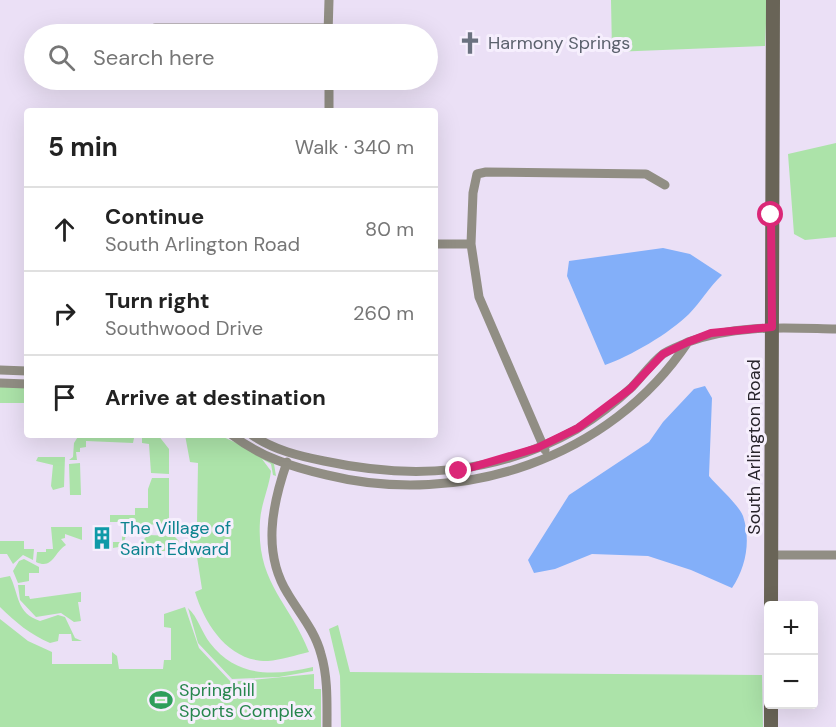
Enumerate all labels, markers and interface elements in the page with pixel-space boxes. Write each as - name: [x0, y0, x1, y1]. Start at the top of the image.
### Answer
- search box: [24, 24, 438, 90]
- church icon: Harmony Springs: [457, 30, 483, 56]
- place label: Harmony Springs: [488, 31, 630, 55]
- icon: search: [45, 41, 78, 74]
- text: Search here: [93, 43, 214, 72]
- text: 5 min: [48, 130, 118, 164]
- text: Walk · 340 m: [295, 134, 414, 160]
- route start: [757, 201, 783, 227]
- text: Continue: [105, 202, 204, 231]
- icon: ahead: [48, 213, 81, 246]
- text: 80 m: [365, 216, 414, 242]
- text: South Arlington Road: [105, 231, 300, 257]
- text: Turn right: [105, 286, 210, 315]
- icon: right: [48, 297, 81, 330]
- text: 260 m: [353, 300, 414, 326]
- text: Southwood Drive: [105, 315, 263, 341]
- street label: South Arlington Road: [742, 359, 766, 535]
- icon: arrive: [48, 381, 81, 414]
- text: Arrive at destination: [105, 383, 326, 412]
- route end: [445, 457, 471, 483]
- place label: The Village of Saint Edward: [120, 516, 231, 561]
- building icon: The Village of Saint Edward: [89, 525, 115, 551]
- map controls: [764, 601, 818, 709]
- button: +: [764, 601, 818, 655]
- button: −: [764, 655, 818, 709]
- place label: Springhill Sports Complex: [179, 678, 313, 723]
- sports icon: Springhill Sports Complex: [148, 687, 174, 713]

